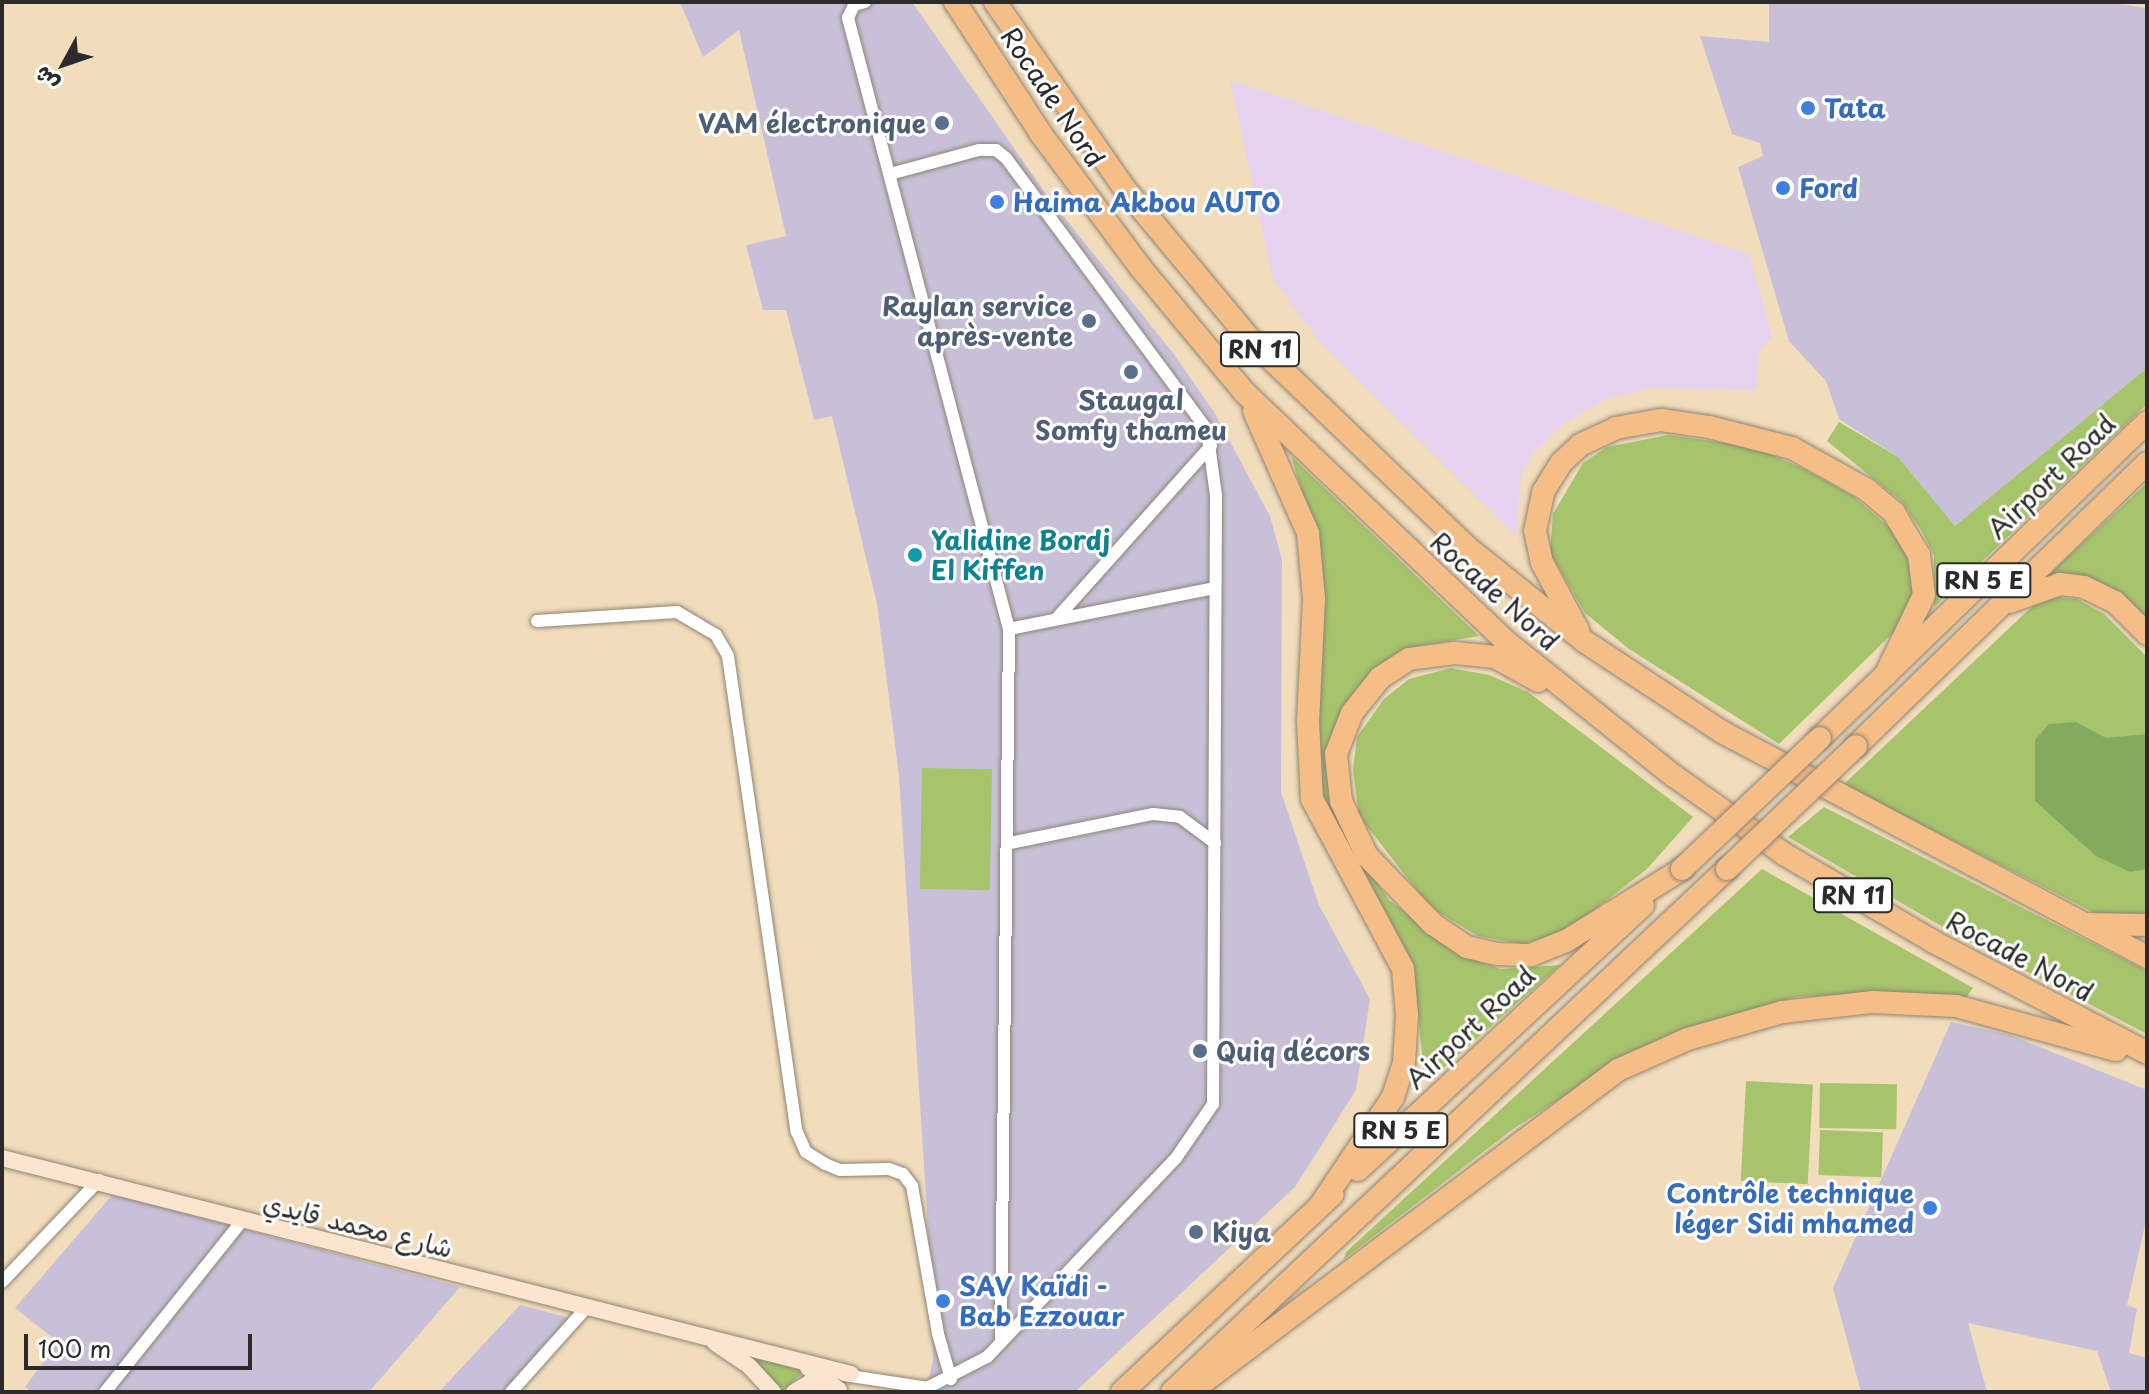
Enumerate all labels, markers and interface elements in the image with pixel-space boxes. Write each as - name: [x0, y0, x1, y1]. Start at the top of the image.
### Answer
- street label: Rocade Nord: [995, 21, 1111, 173]
- north arrow: [24, 24, 104, 104]
- text: ش: [25, 60, 66, 100]
- place label: Tata: [1824, 92, 1886, 124]
- marker: Tata: [1799, 99, 1817, 117]
- place label: VAM électronique: [697, 107, 926, 139]
- marker: VAM électronique: [933, 114, 951, 132]
- place label: Ford: [1799, 172, 1858, 204]
- marker: Ford: [1774, 179, 1792, 197]
- place label: Haima Akbou AUTO: [1013, 186, 1281, 218]
- marker: Haima Akbou AUTO: [988, 193, 1006, 211]
- place label: Raylan service après-vente: [883, 290, 1073, 352]
- marker: Raylan service après-vente: [1080, 312, 1098, 330]
- road number: RN 11: [1218, 329, 1302, 369]
- marker: Staugal Somfy thameu: [1122, 363, 1140, 381]
- place label: Staugal Somfy thameu: [1035, 384, 1227, 446]
- street label: Airport Road: [1981, 408, 2121, 544]
- place label: Yalidine Bordj El Kiffen: [931, 524, 1113, 586]
- street label: Rocade Nord: [1425, 525, 1565, 657]
- marker: Yalidine Bordj El Kiffen: [906, 546, 924, 564]
- road number: RN 5 E: [1934, 560, 2034, 600]
- road number: RN 11: [1811, 875, 1895, 915]
- street label: Rocade Nord: [1941, 904, 2099, 1008]
- street label: Airport Road: [1399, 959, 1541, 1095]
- place label: Quiq décors: [1216, 1035, 1370, 1067]
- marker: Quiq décors: [1191, 1042, 1209, 1060]
- road number: RN 5 E: [1351, 1110, 1451, 1150]
- place label: Contrôle technique léger Sidi mhamed: [1665, 1177, 1914, 1238]
- street label: شارع محمد قايدي: [260, 1186, 456, 1264]
- marker: Contrôle technique léger Sidi mhamed: [1921, 1199, 1939, 1217]
- place label: Kiya: [1212, 1216, 1271, 1248]
- marker: Kiya: [1187, 1223, 1205, 1241]
- place label: SAV Kaïdi - Bab Ezzouar: [959, 1270, 1124, 1332]
- marker: SAV Kaïdi - Bab Ezzouar: [934, 1292, 952, 1310]
- scale bar: [28, 1318, 256, 1368]
- text: 100 m: [38, 1330, 111, 1366]

